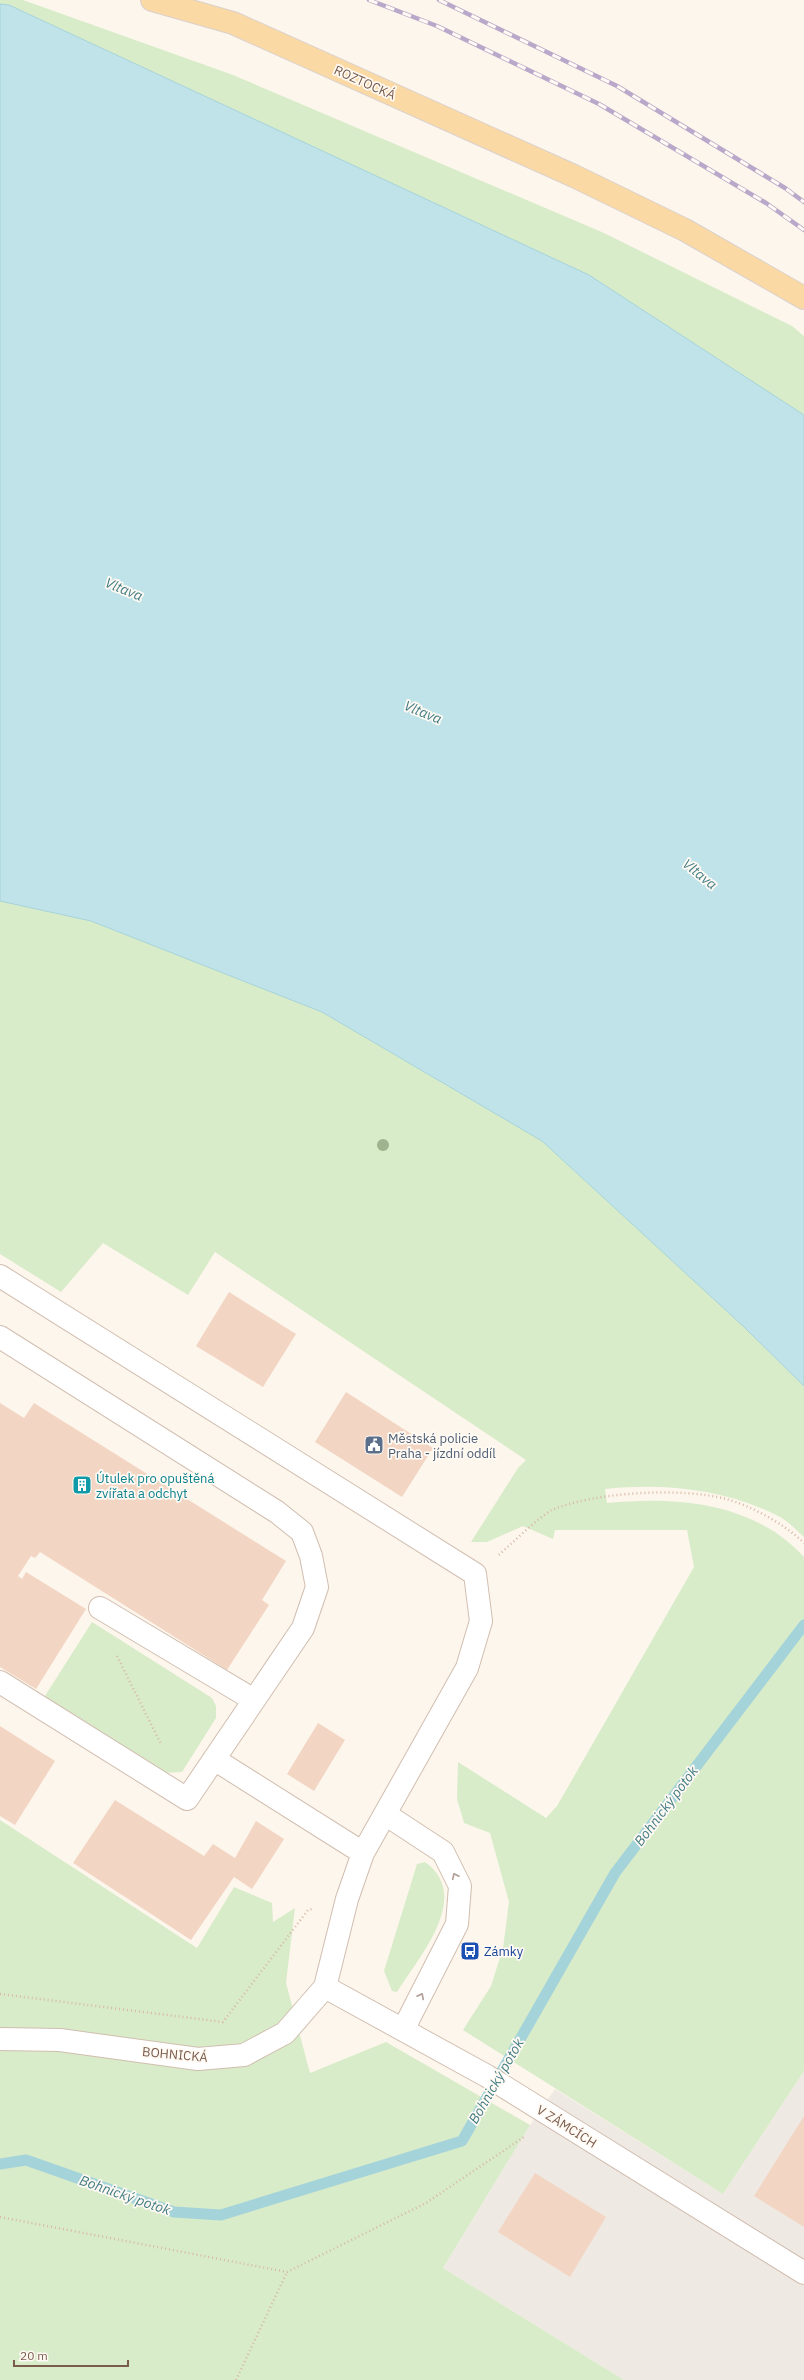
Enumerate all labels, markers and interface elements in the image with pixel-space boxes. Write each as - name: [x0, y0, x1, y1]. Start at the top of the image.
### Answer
- street label: ROZTOCKÁ: [331, 61, 399, 104]
- water label: Vltava: [102, 573, 146, 605]
- water label: Vltava: [401, 696, 445, 728]
- water label: Vltava: [679, 855, 721, 893]
- place label: Městská policie Praha - jízdní oddíl: [388, 1430, 496, 1462]
- public building icon: Městská policie Praha - jízdní oddíl: [363, 1434, 385, 1456]
- place label: Útulek pro opuštěná zvířata a odchyt: [96, 1470, 214, 1502]
- building icon: Útulek pro opuštěná zvířata a odchyt: [71, 1474, 93, 1496]
- water label: Bohnický potok: [630, 1762, 702, 1849]
- one-way arrow: [452, 1873, 460, 1880]
- bus stop icon: Zámky: [459, 1940, 481, 1962]
- place label: Zámky: [484, 1943, 524, 1960]
- one-way arrow: [416, 1992, 423, 2000]
- water label: Bohnický potok: [464, 2035, 528, 2127]
- street label: BOHNICKÁ: [141, 2043, 209, 2066]
- street label: V ZÁMCÍCH: [533, 2101, 600, 2152]
- water label: Bohnický potok: [77, 2171, 174, 2219]
- scale bar: [14, 2342, 128, 2368]
- text: 20 m: [20, 2348, 48, 2363]

